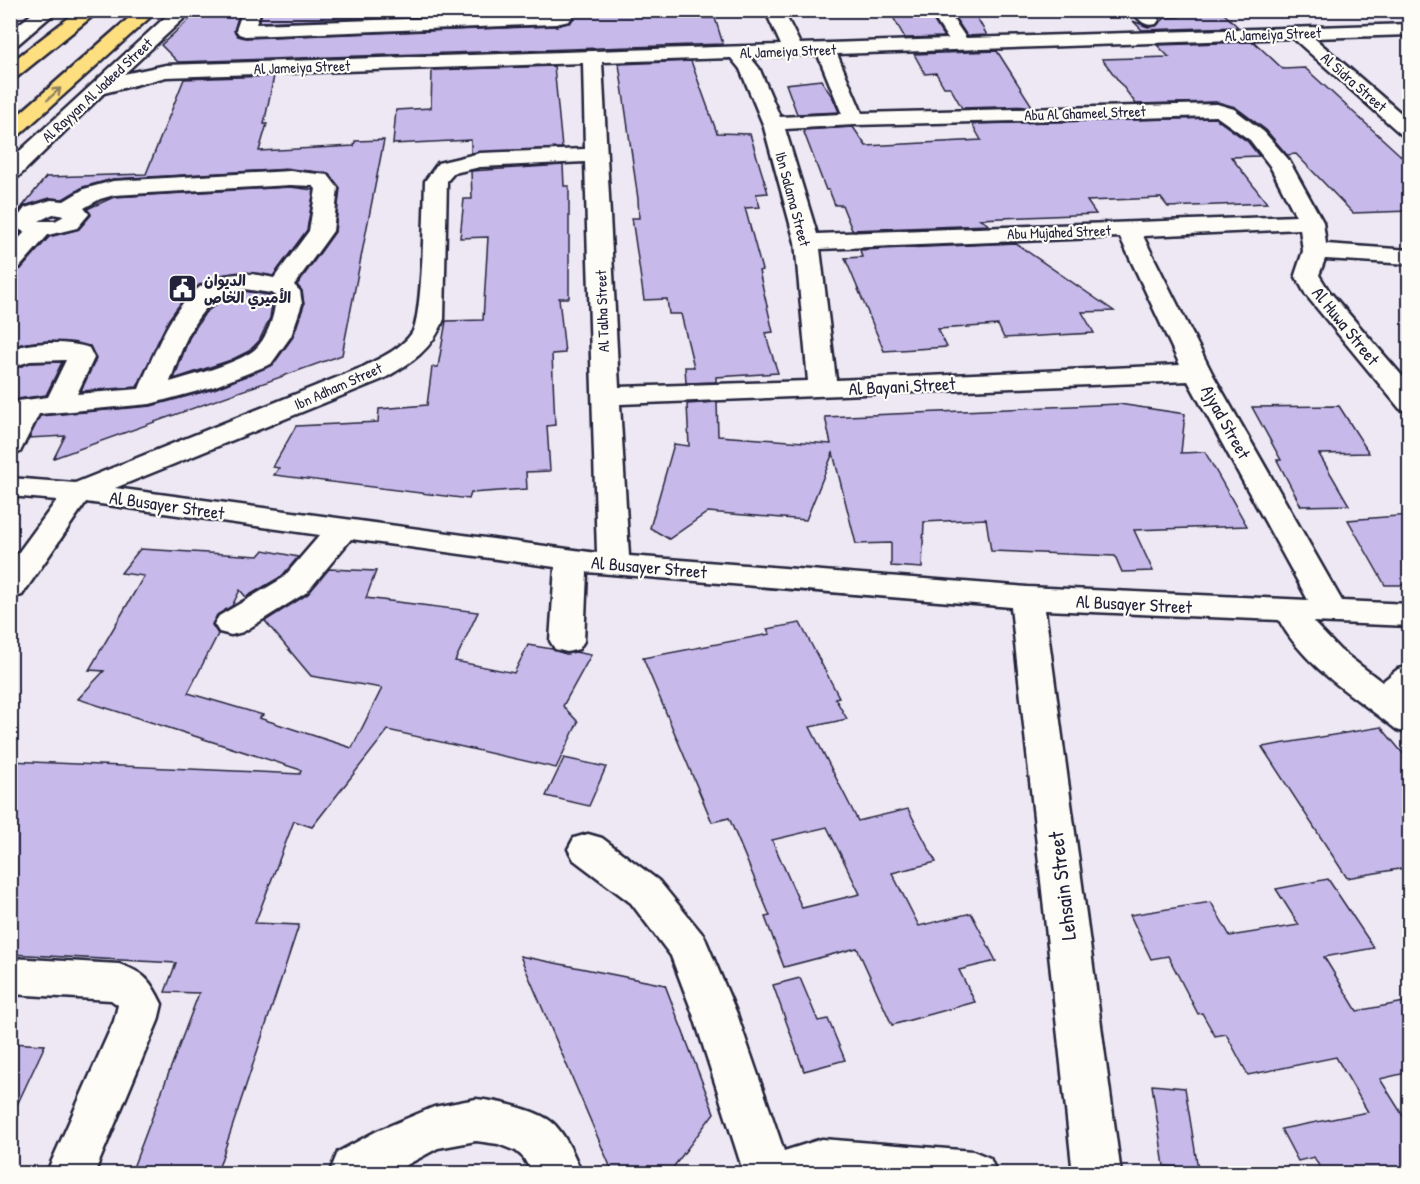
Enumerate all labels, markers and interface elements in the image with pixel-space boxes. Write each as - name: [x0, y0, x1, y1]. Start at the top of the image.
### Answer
- street label: Al Jameiya Street: [1224, 22, 1322, 46]
- street label: Al Rayyan Al Jadeed Street: [37, 32, 158, 147]
- street label: Al Jameiya Street: [739, 39, 837, 63]
- street label: Al Sidra Street: [1317, 48, 1392, 117]
- street label: Al Jameiya Street: [253, 55, 351, 79]
- one-way arrow: [46, 87, 61, 101]
- street label: Abu Al Ghameel Street: [1024, 100, 1147, 126]
- street label: Ibn Salama Street: [770, 149, 816, 249]
- street label: Abu Mujahed Street: [1007, 220, 1112, 244]
- street label: Al Talha Street: [590, 269, 614, 352]
- place label: الديوان الأميري الخاص: [204, 270, 291, 310]
- public building icon: الديوان الأميري الخاص: [167, 273, 199, 305]
- street label: Al Huwa Street: [1306, 281, 1386, 371]
- street label: Ibn Adham Street: [291, 357, 386, 415]
- street label: Al Bayani Street: [848, 371, 957, 401]
- street label: Ajyad Street: [1195, 381, 1257, 464]
- street label: Al Busayer Street: [108, 485, 227, 526]
- street label: Al Busayer Street: [590, 550, 709, 585]
- street label: Al Busayer Street: [1076, 588, 1193, 620]
- street label: Lehsain Street: [1041, 829, 1083, 942]

